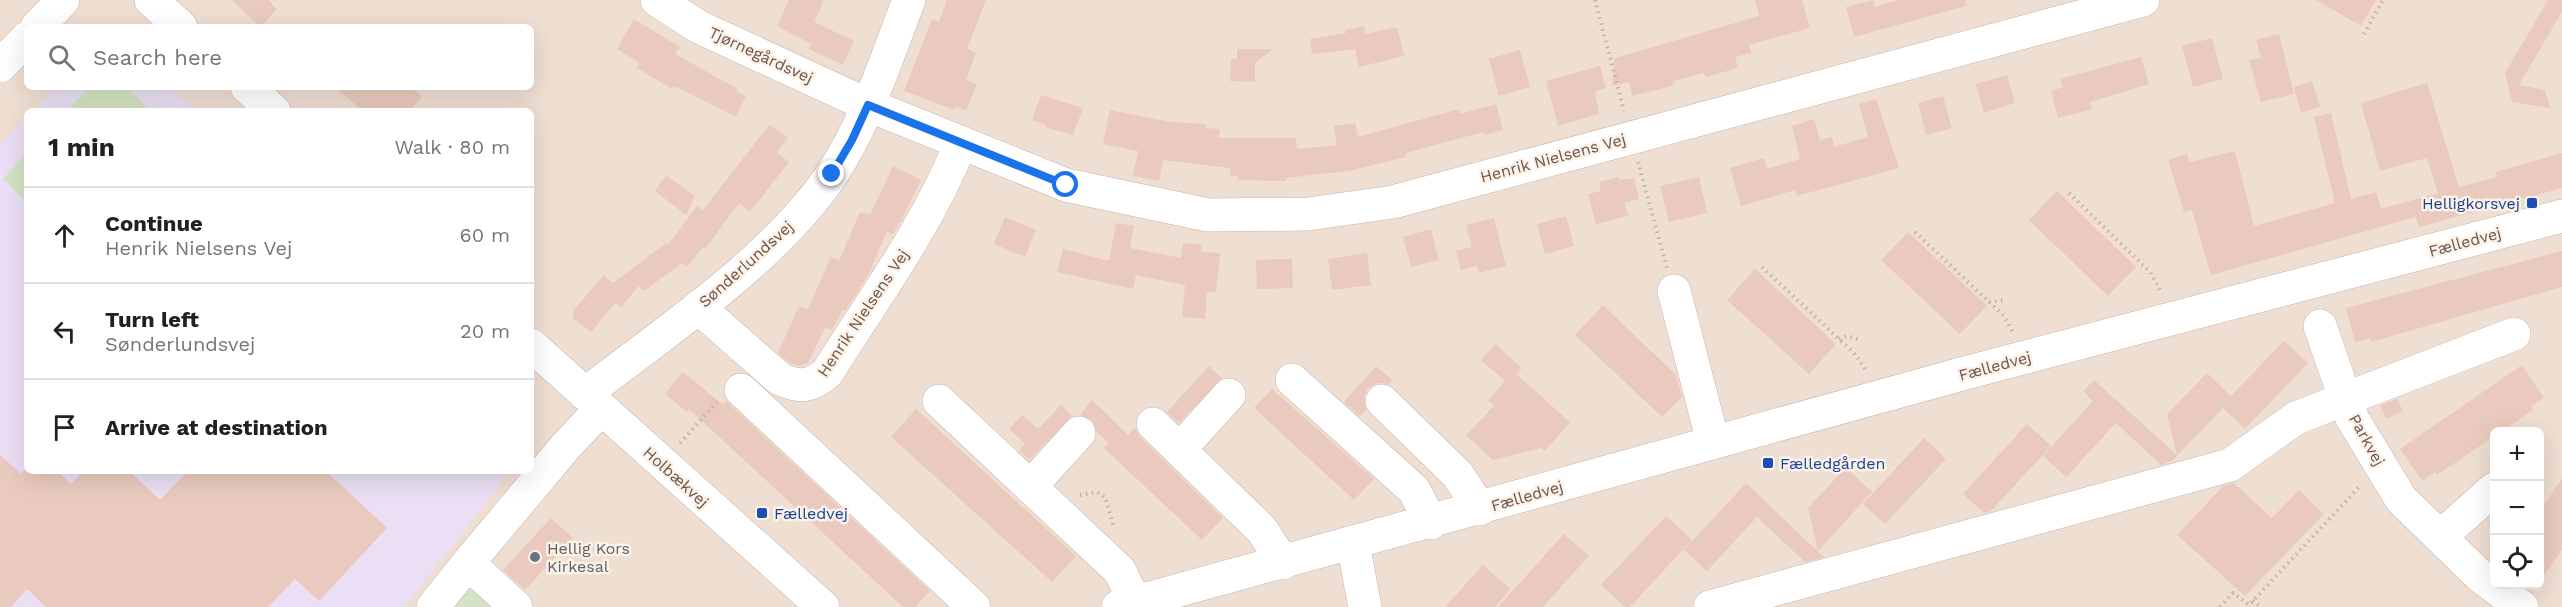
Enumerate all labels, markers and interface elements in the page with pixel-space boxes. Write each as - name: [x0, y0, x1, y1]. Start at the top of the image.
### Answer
- street label: Tjørnegårdsvej: [706, 23, 816, 87]
- search box: [24, 24, 534, 90]
- icon: search: [45, 41, 78, 74]
- text: Search here: [93, 45, 222, 70]
- street label: Henrik Nielsens Vej: [1478, 129, 1628, 187]
- text: 1 min: [48, 132, 115, 162]
- text: Walk · 80 m: [394, 135, 510, 159]
- route end: [818, 160, 844, 186]
- route start: [1052, 171, 1078, 197]
- place label: Helligkorsvej: [2422, 194, 2520, 213]
- marker: Helligkorsvej: [2525, 196, 2539, 210]
- text: Continue: [105, 211, 203, 236]
- street label: Sønderlundsvej: [695, 217, 797, 311]
- icon: ahead: [48, 219, 81, 252]
- text: 60 m: [460, 223, 510, 247]
- street label: Fælledvej: [2427, 223, 2503, 261]
- text: Henrik Nielsens Vej: [105, 236, 292, 260]
- street label: Henrik Nielsens Vej: [813, 246, 913, 380]
- text: Turn left: [105, 307, 199, 332]
- icon: left: [48, 315, 81, 348]
- text: 20 m: [460, 319, 510, 343]
- text: Sønderlundsvej: [105, 332, 255, 356]
- street label: Fælledvej: [1957, 347, 2033, 385]
- icon: arrive: [48, 411, 81, 444]
- street label: Parkvej: [2345, 411, 2389, 469]
- text: Arrive at destination: [105, 415, 328, 440]
- map controls: [2490, 427, 2544, 589]
- button: +: [2490, 427, 2544, 481]
- street label: Holbækvej: [639, 443, 713, 511]
- place label: Fælledgården: [1780, 454, 1885, 473]
- marker: Fælledgården: [1761, 456, 1775, 470]
- street label: Fælledvej: [1489, 477, 1565, 515]
- button: −: [2490, 481, 2544, 535]
- place label: Fælledvej: [774, 504, 848, 523]
- marker: Fælledvej: [755, 506, 769, 520]
- button: locate: [2490, 535, 2544, 589]
- place label: Hellig Kors Kirkesal: [547, 539, 630, 576]
- marker: Hellig Kors Kirkesal: [528, 550, 542, 564]

